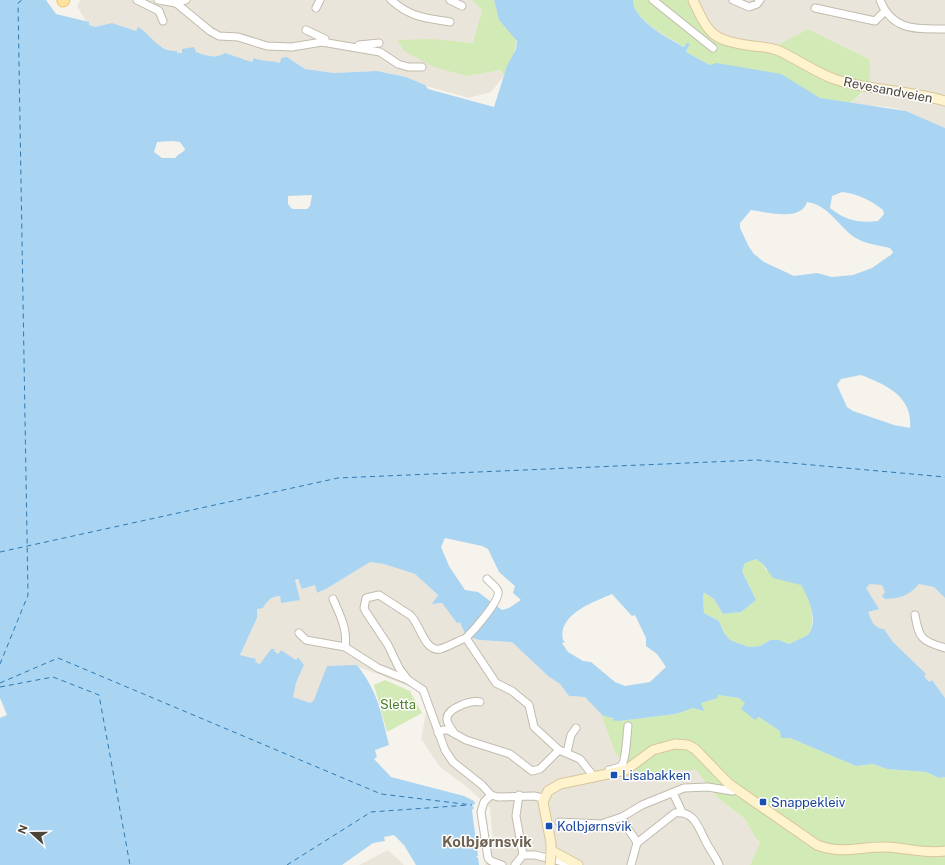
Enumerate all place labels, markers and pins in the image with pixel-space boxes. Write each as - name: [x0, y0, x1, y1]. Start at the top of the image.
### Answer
- place label: Lisabakken: [622, 768, 691, 783]
- marker: Lisabakken: [609, 770, 619, 780]
- place label: Snappekleiv: [771, 795, 846, 810]
- marker: Snappekleiv: [758, 797, 768, 807]
- place label: Kolbjørnsvik: [557, 819, 632, 834]
- marker: Kolbjørnsvik: [544, 821, 554, 831]

